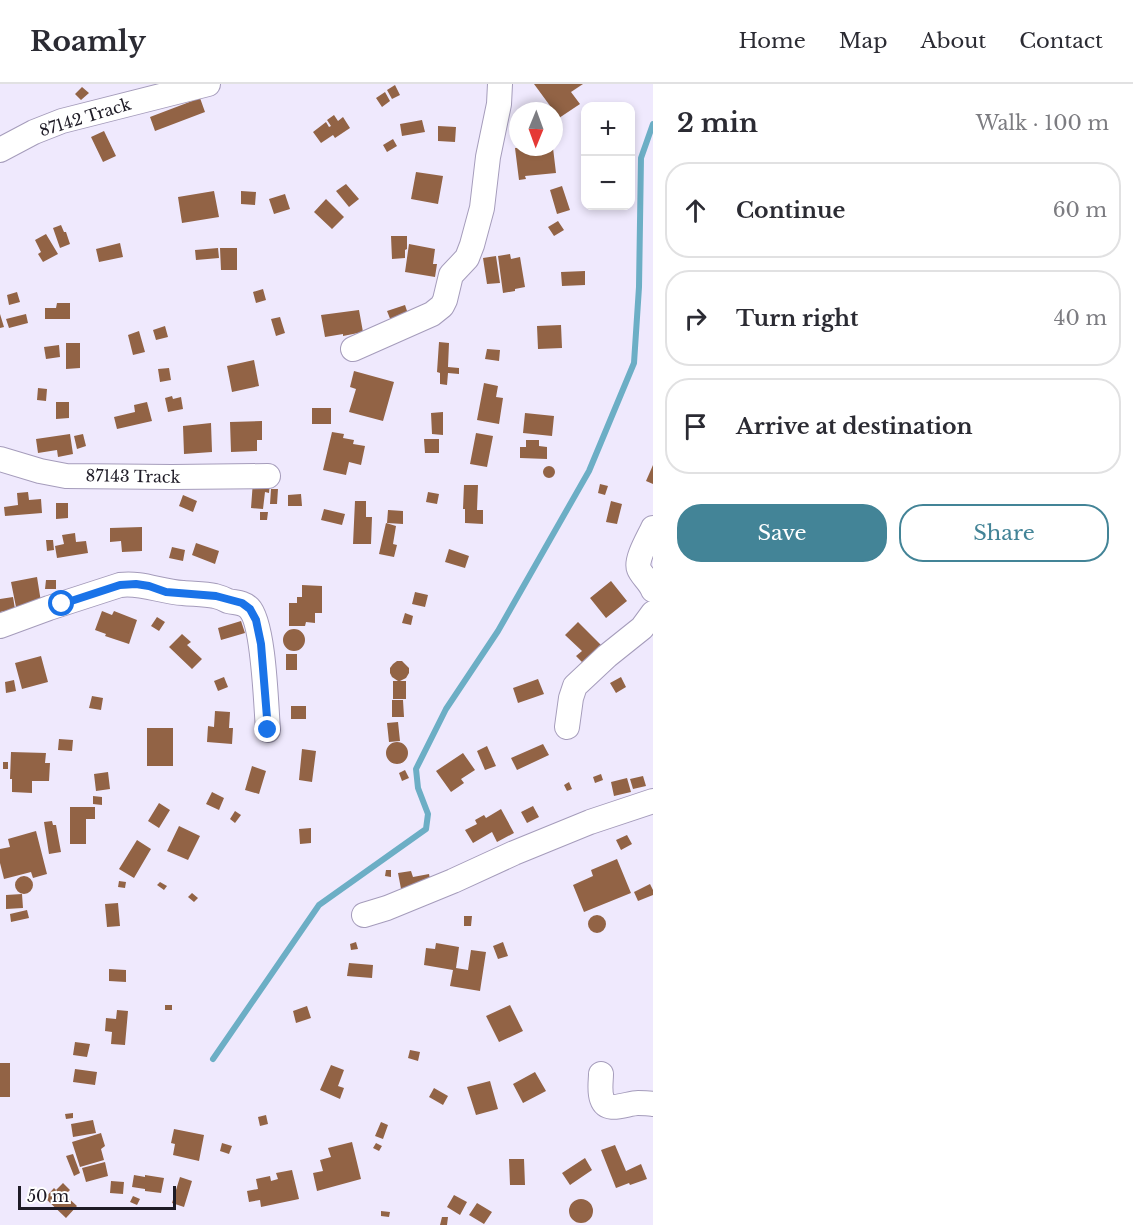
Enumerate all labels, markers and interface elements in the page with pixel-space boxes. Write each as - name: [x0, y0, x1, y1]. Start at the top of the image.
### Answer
- text: Roamly: [30, 24, 146, 59]
- text: Home: [739, 28, 806, 54]
- text: Map: [839, 28, 887, 54]
- text: About: [920, 28, 986, 54]
- text: Contact: [1019, 28, 1103, 54]
- street label: 87142 Track: [37, 94, 133, 140]
- north arrow: [509, 102, 563, 156]
- map controls: [581, 102, 635, 210]
- button: +: [581, 102, 635, 156]
- text: 2 min: [677, 107, 758, 139]
- text: Walk · 100 m: [976, 111, 1109, 135]
- button: −: [581, 156, 635, 210]
- icon: ahead: [679, 194, 712, 227]
- text: Continue: [736, 197, 845, 224]
- text: 60 m: [1053, 198, 1107, 222]
- icon: right: [679, 302, 712, 335]
- text: Turn right: [736, 305, 858, 332]
- text: 40 m: [1054, 306, 1107, 330]
- icon: arrive: [679, 410, 712, 443]
- text: Arrive at destination: [736, 413, 973, 440]
- street label: 87143 Track: [85, 465, 181, 487]
- button: Save: [677, 504, 887, 562]
- button: Share: [899, 504, 1109, 562]
- route start: [48, 590, 74, 616]
- route end: [254, 716, 280, 742]
- scale bar: [18, 1183, 176, 1210]
- text: 50 m: [27, 1186, 69, 1206]

